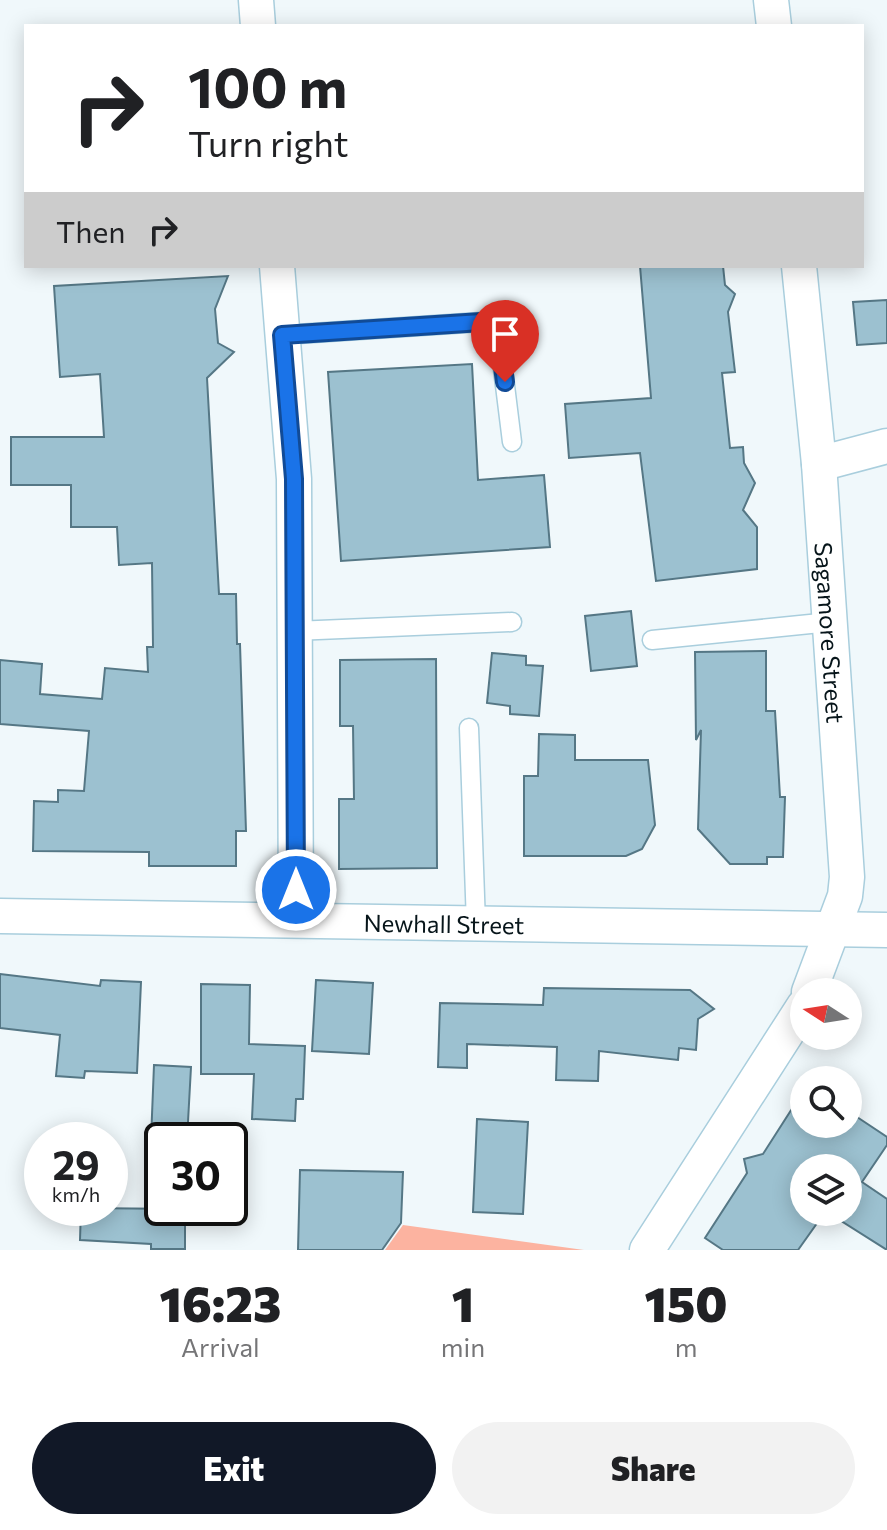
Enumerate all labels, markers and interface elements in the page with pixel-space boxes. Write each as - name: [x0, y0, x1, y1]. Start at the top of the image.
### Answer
- text: 100 m: [188, 51, 347, 120]
- icon: right: [56, 56, 160, 160]
- text: Turn right: [188, 120, 349, 164]
- icon: right: [141, 208, 185, 252]
- text: Then: [56, 212, 125, 249]
- pin: [471, 300, 539, 382]
- icon: arrive: [483, 312, 527, 356]
- street label: Sagamore Street: [810, 541, 851, 724]
- position arrow: [254, 848, 338, 932]
- street label: Newhall Street: [363, 907, 525, 939]
- north arrow: [790, 978, 862, 1050]
- map controls: [790, 978, 862, 1226]
- button: search: [790, 1066, 862, 1138]
- speed limit sign: 30: [144, 1122, 248, 1226]
- text: 29: [52, 1139, 100, 1188]
- button: layers: [790, 1154, 862, 1226]
- text: km/h: [52, 1182, 100, 1206]
- text: 16:23: [160, 1273, 281, 1332]
- text: 1: [452, 1273, 474, 1332]
- text: 150: [645, 1273, 727, 1332]
- text: Arrival: [181, 1331, 260, 1362]
- text: min: [441, 1331, 485, 1362]
- text: m: [675, 1331, 697, 1362]
- button: Exit: [32, 1422, 436, 1514]
- button: Share: [452, 1422, 855, 1514]

